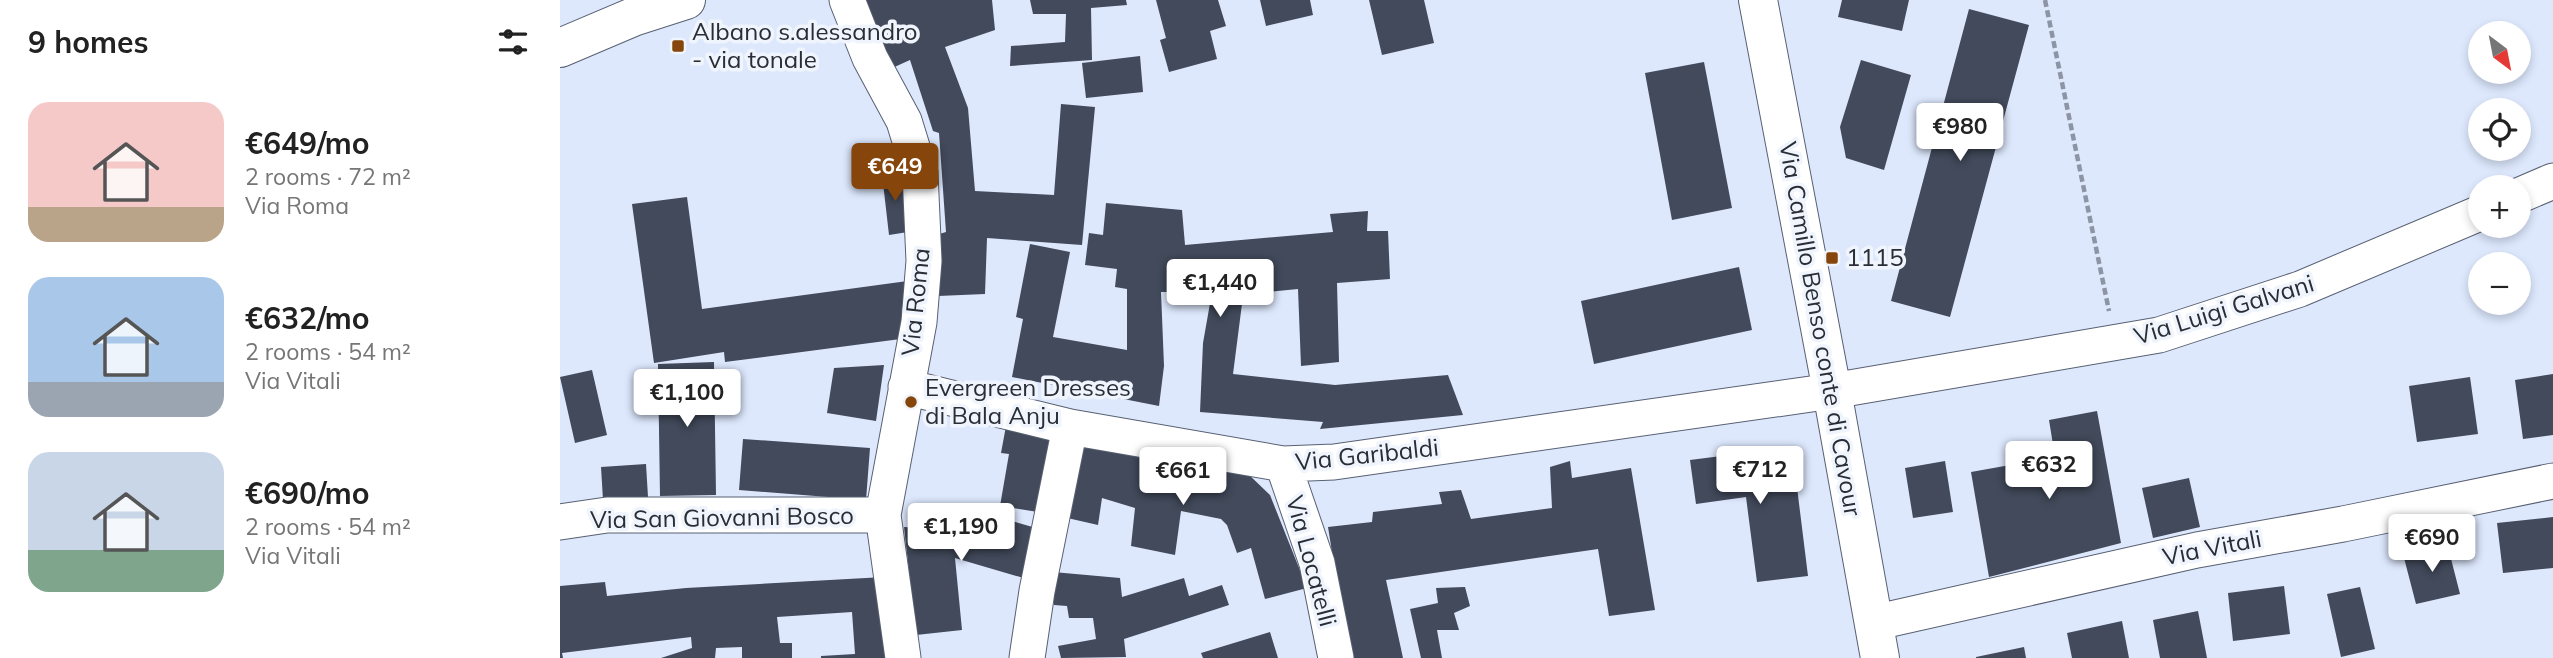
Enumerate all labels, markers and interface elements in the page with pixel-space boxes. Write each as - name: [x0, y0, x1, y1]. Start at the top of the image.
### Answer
- place label: Albano s.alessandro - via tonale: [692, 16, 917, 74]
- north arrow: [2468, 21, 2530, 84]
- map controls: [2468, 21, 2531, 315]
- text: 9 homes: [28, 23, 149, 61]
- icon: filters: [494, 23, 532, 61]
- marker: Albano s.alessandro - via tonale: [670, 38, 686, 54]
- button: locate: [2468, 98, 2531, 161]
- pin: €980: [1919, 104, 2001, 163]
- text: €980: [1932, 111, 1988, 140]
- text: €649/mo: [245, 124, 369, 162]
- icon: home: [84, 130, 168, 214]
- street label: Via Camillo Benso conte di Cavour: [1773, 139, 1869, 519]
- pin: €649: [854, 144, 936, 203]
- text: €649: [867, 151, 923, 180]
- text: 2 rooms · 72 m²: [245, 162, 411, 191]
- button: +: [2468, 175, 2531, 238]
- text: Via Roma: [245, 191, 349, 220]
- place label: 1115: [1846, 242, 1904, 272]
- street label: Via Roma: [894, 246, 936, 357]
- marker: 1115: [1824, 250, 1840, 266]
- button: −: [2468, 252, 2531, 315]
- pin: €1,440: [1163, 260, 1277, 319]
- text: €1,440: [1183, 267, 1257, 296]
- street label: Via Luigi Galvani: [2130, 267, 2317, 351]
- text: €632/mo: [245, 299, 369, 337]
- icon: home: [84, 305, 168, 389]
- text: 2 rooms · 54 m²: [245, 337, 411, 366]
- text: Via Vitali: [245, 366, 341, 395]
- pin: €1,100: [630, 370, 744, 429]
- place label: Evergreen Dresses di Bala Anju: [925, 372, 1131, 430]
- text: €1,100: [650, 377, 724, 406]
- marker: Evergreen Dresses di Bala Anju: [903, 394, 919, 410]
- street label: Via Garibaldi: [1294, 432, 1440, 476]
- pin: €632: [2008, 442, 2090, 501]
- pin: €712: [1719, 447, 1801, 506]
- pin: €661: [1142, 448, 1224, 507]
- text: €632: [2021, 449, 2077, 478]
- text: €712: [1732, 454, 1788, 483]
- text: €661: [1155, 455, 1211, 484]
- text: €690/mo: [245, 474, 369, 512]
- icon: home: [84, 480, 168, 564]
- street label: Via Locatelli: [1280, 492, 1344, 630]
- street label: Via San Giovanni Bosco: [590, 500, 854, 534]
- pin: €1,190: [904, 504, 1018, 563]
- text: €1,190: [924, 511, 998, 540]
- text: 2 rooms · 54 m²: [245, 512, 411, 541]
- pin: €690: [2391, 514, 2473, 574]
- text: €690: [2404, 522, 2460, 551]
- street label: Via Vitali: [2160, 523, 2264, 571]
- text: Via Vitali: [245, 541, 341, 570]

